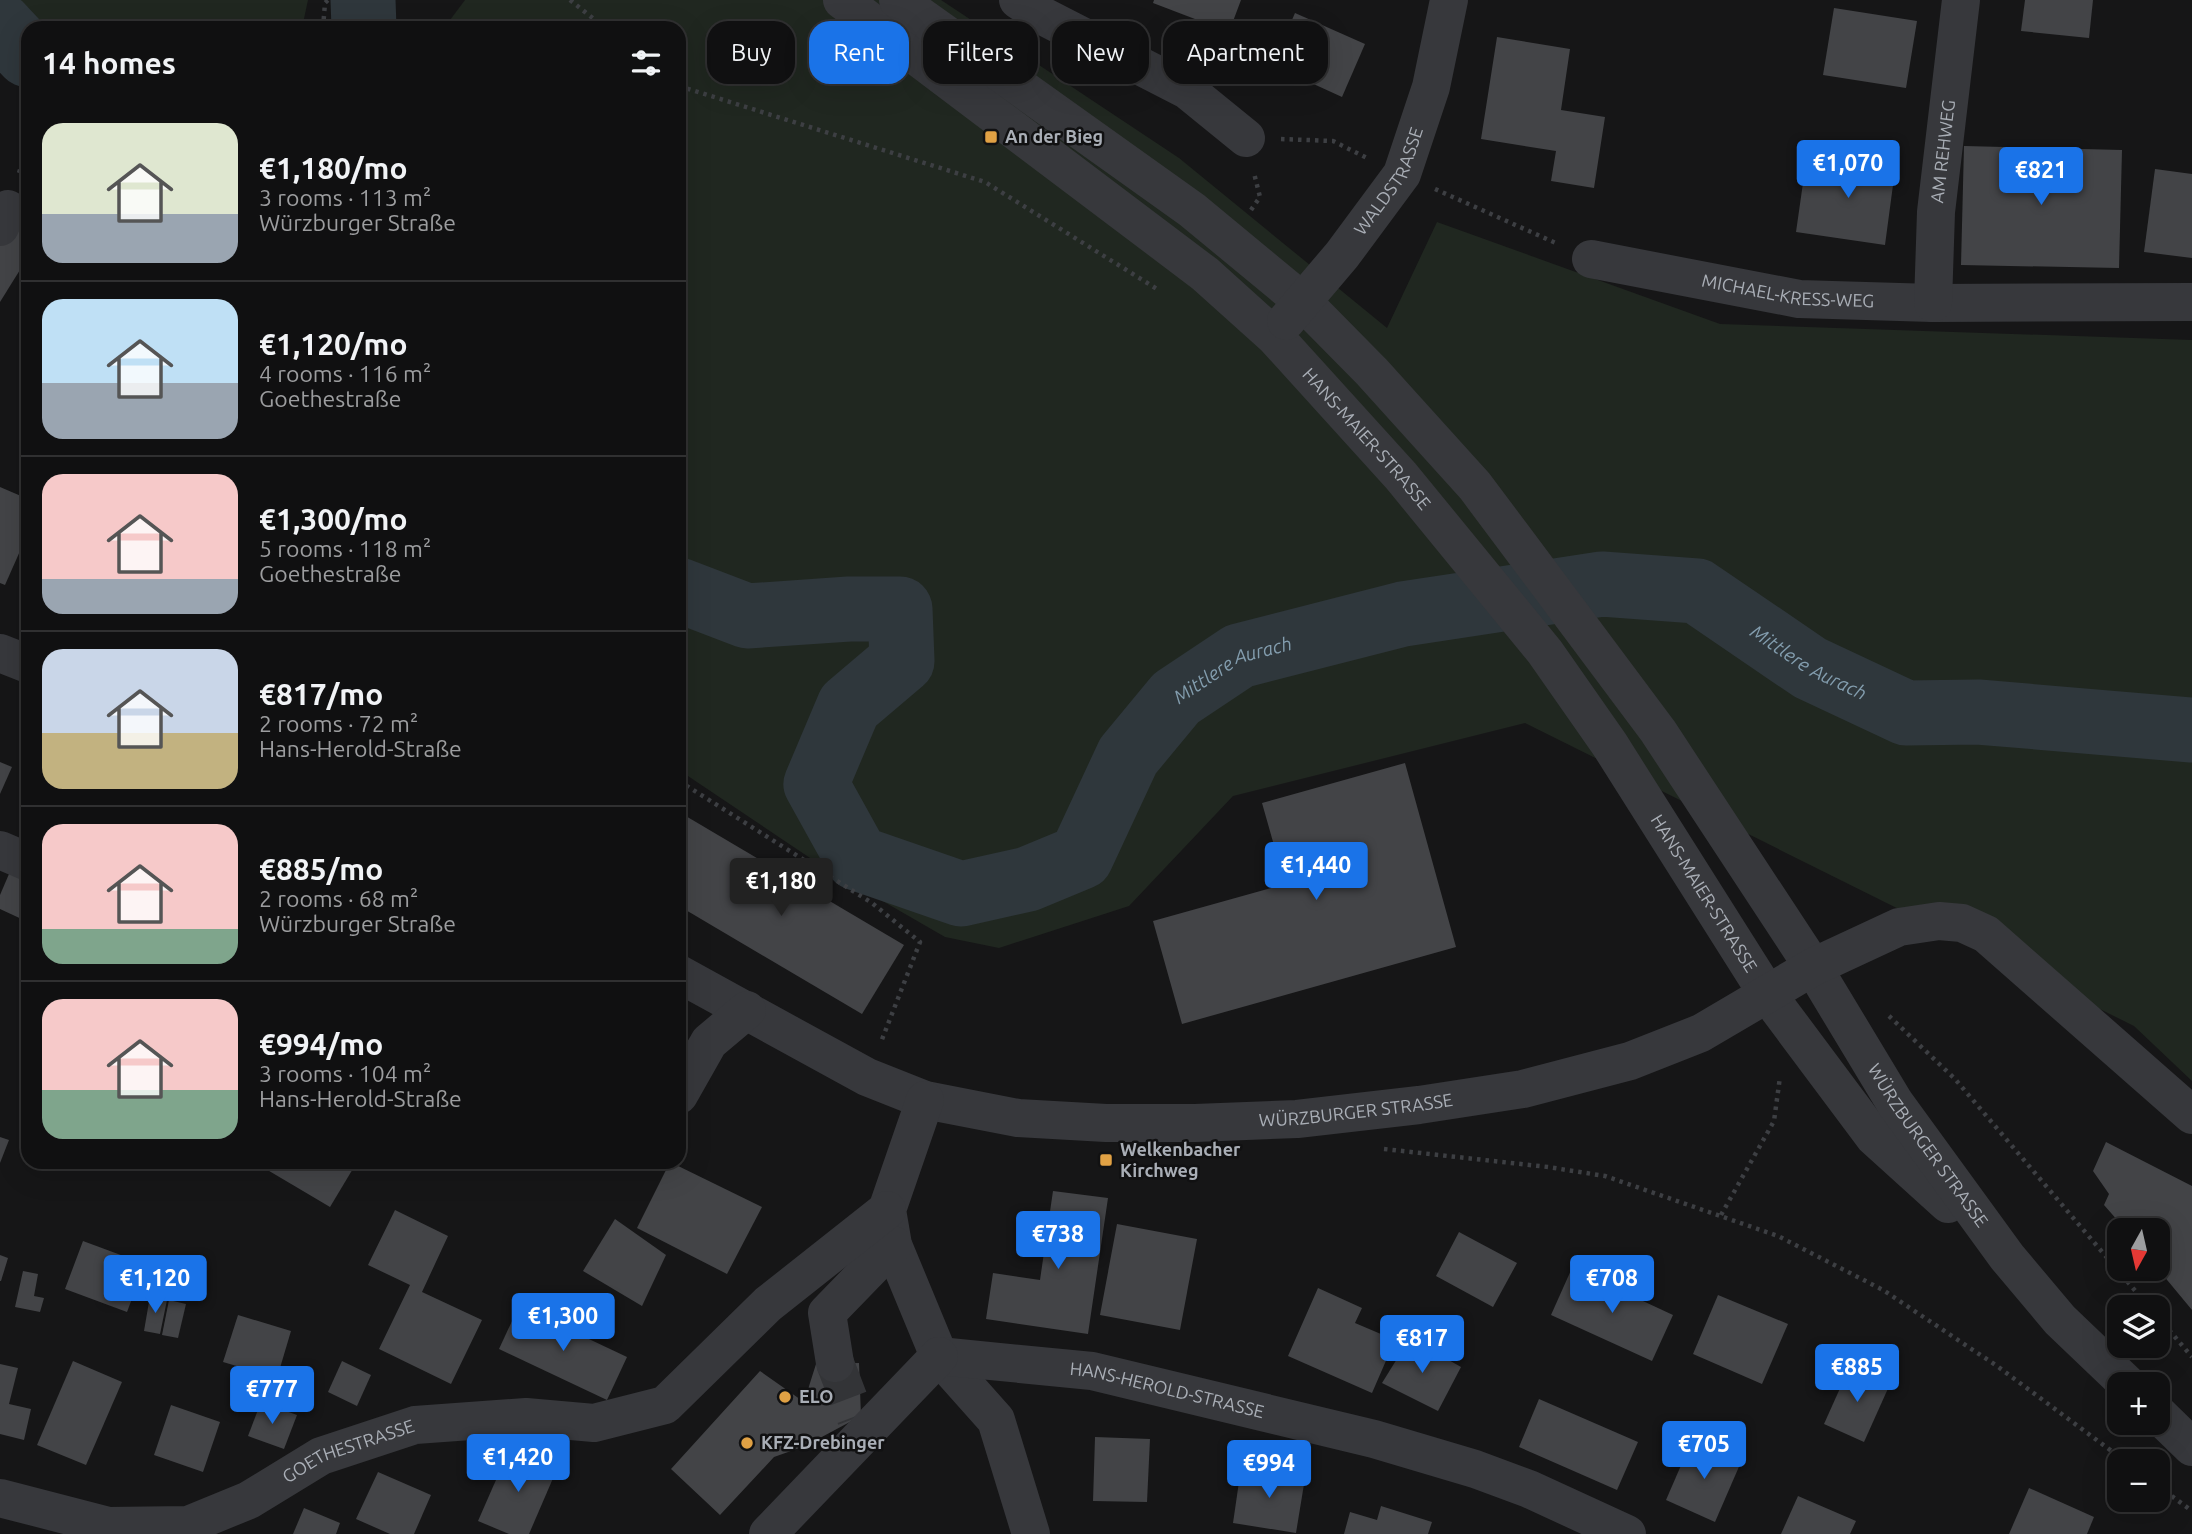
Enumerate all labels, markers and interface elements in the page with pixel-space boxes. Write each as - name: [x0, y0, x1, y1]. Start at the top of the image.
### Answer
- chip: Buy: [707, 21, 795, 84]
- chip: Rent: [809, 21, 909, 84]
- chip: Filters: [923, 21, 1038, 84]
- chip: New: [1052, 21, 1149, 84]
- chip: Apartment: [1163, 21, 1328, 84]
- icon: filters: [627, 44, 665, 82]
- text: 14 homes: [42, 46, 176, 80]
- street label: AM REHWEG: [1926, 99, 1958, 204]
- street label: WALDSTRASSE: [1349, 124, 1426, 238]
- place label: An der Bieg: [1005, 126, 1103, 146]
- marker: An der Bieg: [983, 129, 999, 145]
- pin: €1,070: [1791, 140, 1905, 200]
- pin: €821: [2000, 148, 2082, 207]
- text: €1,070: [1813, 150, 1883, 175]
- icon: home: [98, 151, 182, 235]
- text: €1,180/mo: [259, 151, 408, 185]
- text: €821: [2015, 157, 2067, 182]
- text: 3 rooms · 113 m²: [259, 185, 431, 210]
- text: Würzburger Straße: [259, 210, 456, 235]
- street label: MICHAEL-KRESS-WEG: [1700, 270, 1874, 310]
- icon: home: [98, 327, 182, 411]
- text: €1,120/mo: [259, 327, 408, 361]
- text: 4 rooms · 116 m²: [259, 361, 431, 386]
- street label: HANS-MAIER-STRASSE: [1299, 364, 1435, 513]
- text: Goethestraße: [259, 386, 401, 411]
- icon: home: [98, 502, 182, 586]
- text: €1,300/mo: [259, 502, 408, 536]
- text: 5 rooms · 118 m²: [259, 536, 431, 561]
- text: Goethestraße: [259, 561, 401, 586]
- water label: Mittlere Aurach: [1747, 620, 1870, 704]
- water label: Mittlere Aurach: [1169, 632, 1294, 708]
- icon: home: [98, 677, 182, 761]
- text: €817/mo: [259, 677, 383, 711]
- text: 2 rooms · 72 m²: [259, 711, 418, 736]
- text: Hans-Herold-Straße: [259, 736, 462, 761]
- street label: HANS-MAIER-STRASSE: [1647, 810, 1762, 975]
- pin: €1,440: [1259, 842, 1373, 902]
- icon: home: [98, 852, 182, 936]
- text: €885/mo: [259, 852, 383, 886]
- text: €1,440: [1281, 852, 1351, 877]
- pin: €1,180: [724, 858, 838, 918]
- text: €1,180: [746, 868, 816, 893]
- text: 2 rooms · 68 m²: [259, 886, 418, 911]
- text: Würzburger Straße: [259, 911, 456, 936]
- icon: home: [98, 1027, 182, 1111]
- text: €994/mo: [259, 1027, 383, 1061]
- street label: WÜRZBURGER STRASSE: [1865, 1060, 1993, 1231]
- text: 3 rooms · 104 m²: [259, 1061, 431, 1086]
- text: Hans-Herold-Straße: [259, 1086, 462, 1111]
- street label: WÜRZBURGER STRASSE: [1258, 1089, 1454, 1129]
- place label: Welkenbacher Kirchweg: [1120, 1139, 1241, 1180]
- marker: Welkenbacher Kirchweg: [1098, 1152, 1114, 1168]
- pin: €738: [1017, 1212, 1099, 1271]
- north arrow: [2107, 1218, 2170, 1281]
- map controls: [2107, 1218, 2170, 1512]
- text: €738: [1032, 1221, 1084, 1246]
- pin: €1,120: [98, 1256, 212, 1315]
- pin: €708: [1571, 1256, 1653, 1315]
- text: €1,120: [120, 1265, 190, 1290]
- text: €708: [1586, 1265, 1638, 1290]
- pin: €1,300: [506, 1294, 620, 1353]
- button: layers: [2107, 1295, 2170, 1358]
- text: €1,300: [528, 1303, 598, 1328]
- pin: €817: [1381, 1316, 1463, 1375]
- text: €817: [1396, 1325, 1448, 1350]
- pin: €885: [1816, 1344, 1898, 1404]
- text: €885: [1831, 1354, 1883, 1379]
- street label: HANS-HEROLD-STRASSE: [1069, 1358, 1266, 1421]
- pin: €777: [231, 1366, 313, 1426]
- button: +: [2107, 1372, 2170, 1435]
- text: €777: [246, 1376, 298, 1401]
- place label: ELO: [799, 1386, 833, 1406]
- marker: ELO: [777, 1389, 793, 1405]
- street label: GOETHESTRASSE: [278, 1415, 416, 1486]
- pin: €705: [1663, 1422, 1745, 1481]
- text: €705: [1678, 1431, 1730, 1456]
- place label: KFZ-Drebinger: [761, 1432, 885, 1452]
- pin: €1,420: [461, 1434, 575, 1494]
- marker: KFZ-Drebinger: [739, 1435, 755, 1451]
- pin: €994: [1228, 1440, 1310, 1500]
- text: €1,420: [483, 1444, 553, 1469]
- button: −: [2107, 1449, 2170, 1512]
- text: €994: [1243, 1450, 1295, 1475]

